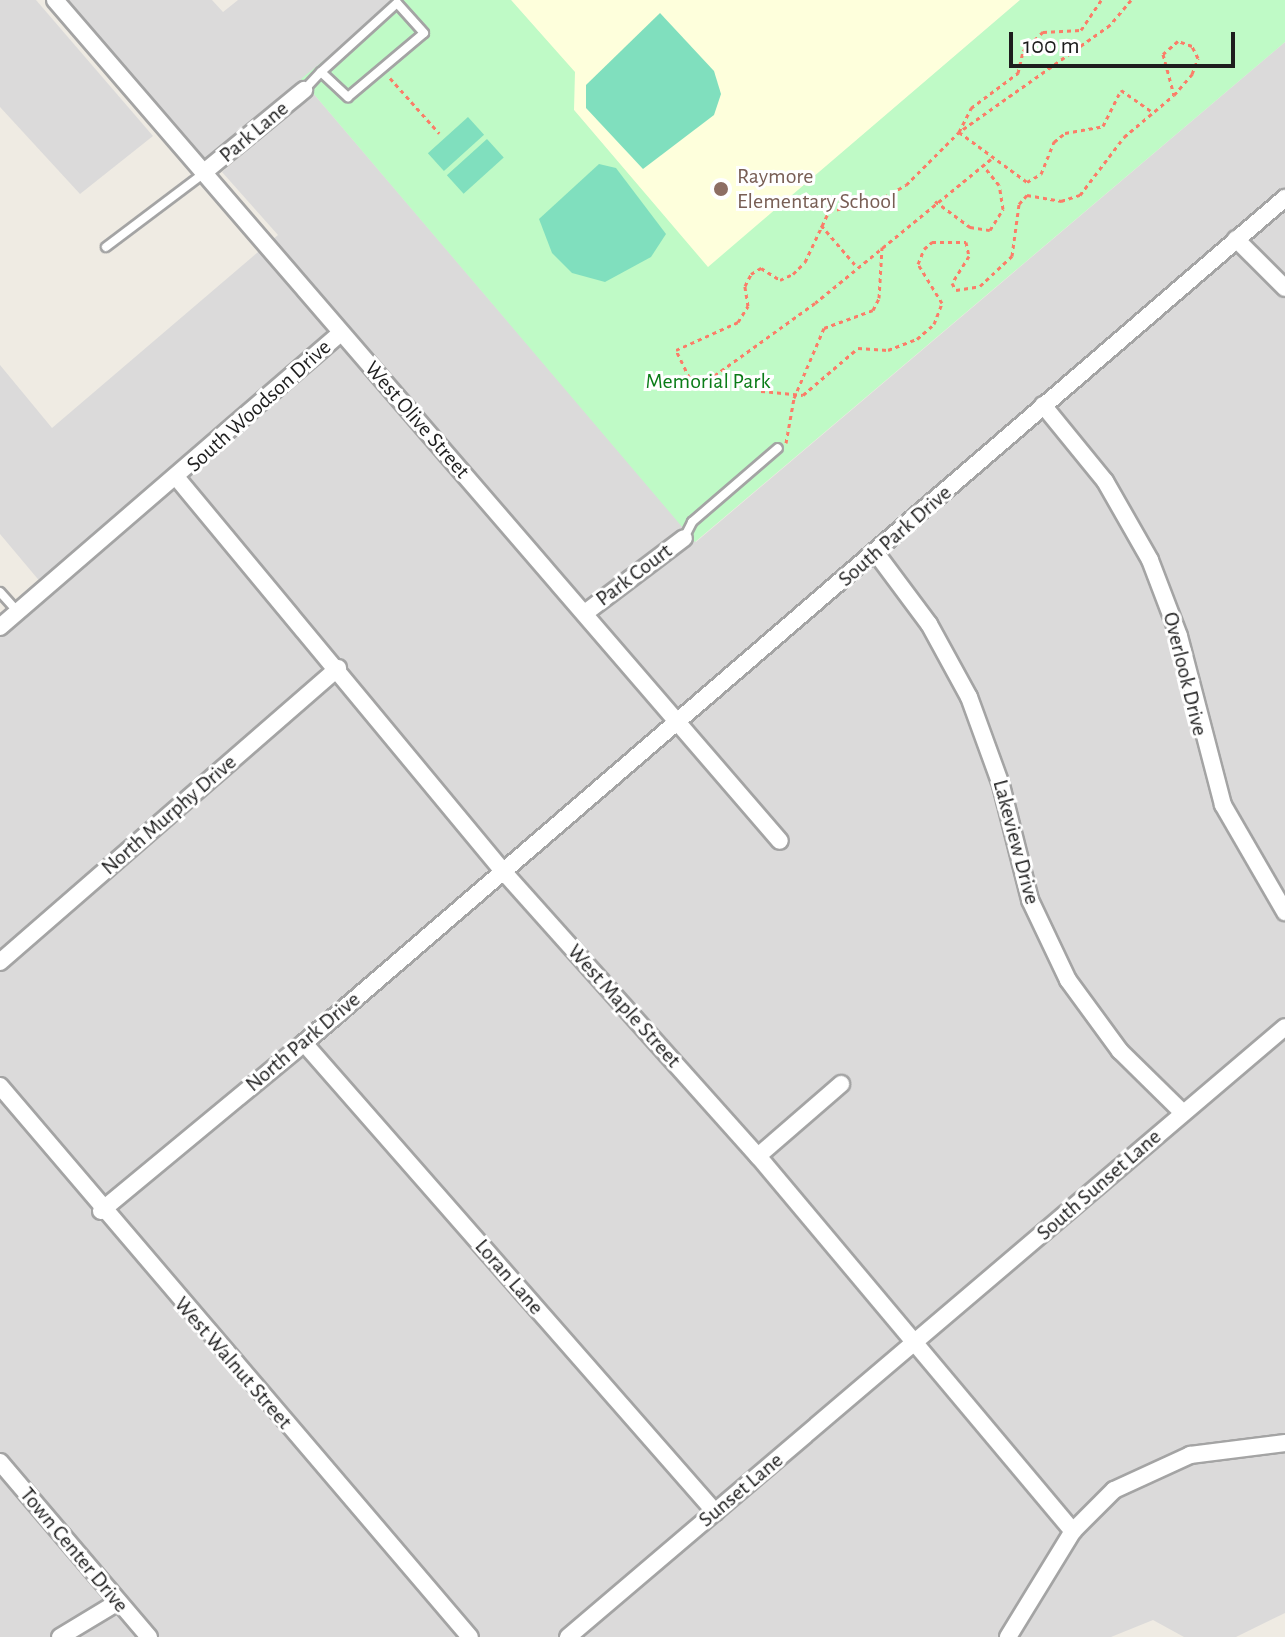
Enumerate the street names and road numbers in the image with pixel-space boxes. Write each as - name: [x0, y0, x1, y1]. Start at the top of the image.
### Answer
- street label: Park Lane: [214, 95, 294, 169]
- street label: South Woodson Drive: [181, 334, 337, 478]
- street label: West Olive Street: [359, 356, 475, 484]
- street label: South Park Drive: [833, 480, 957, 592]
- street label: Park Court: [591, 538, 677, 612]
- street label: Overlook Drive: [1157, 609, 1213, 739]
- street label: North Murphy Drive: [96, 749, 242, 881]
- street label: Lakeview Drive: [987, 777, 1045, 907]
- street label: West Maple Street: [562, 939, 686, 1073]
- street label: North Park Drive: [240, 986, 366, 1098]
- street label: South Sunset Lane: [1031, 1124, 1167, 1246]
- street label: Loran Lane: [469, 1234, 549, 1320]
- street label: West Walnut Street: [168, 1291, 298, 1435]
- street label: Sunset Lane: [693, 1447, 789, 1533]
- street label: Town Center Drive: [14, 1482, 134, 1618]

